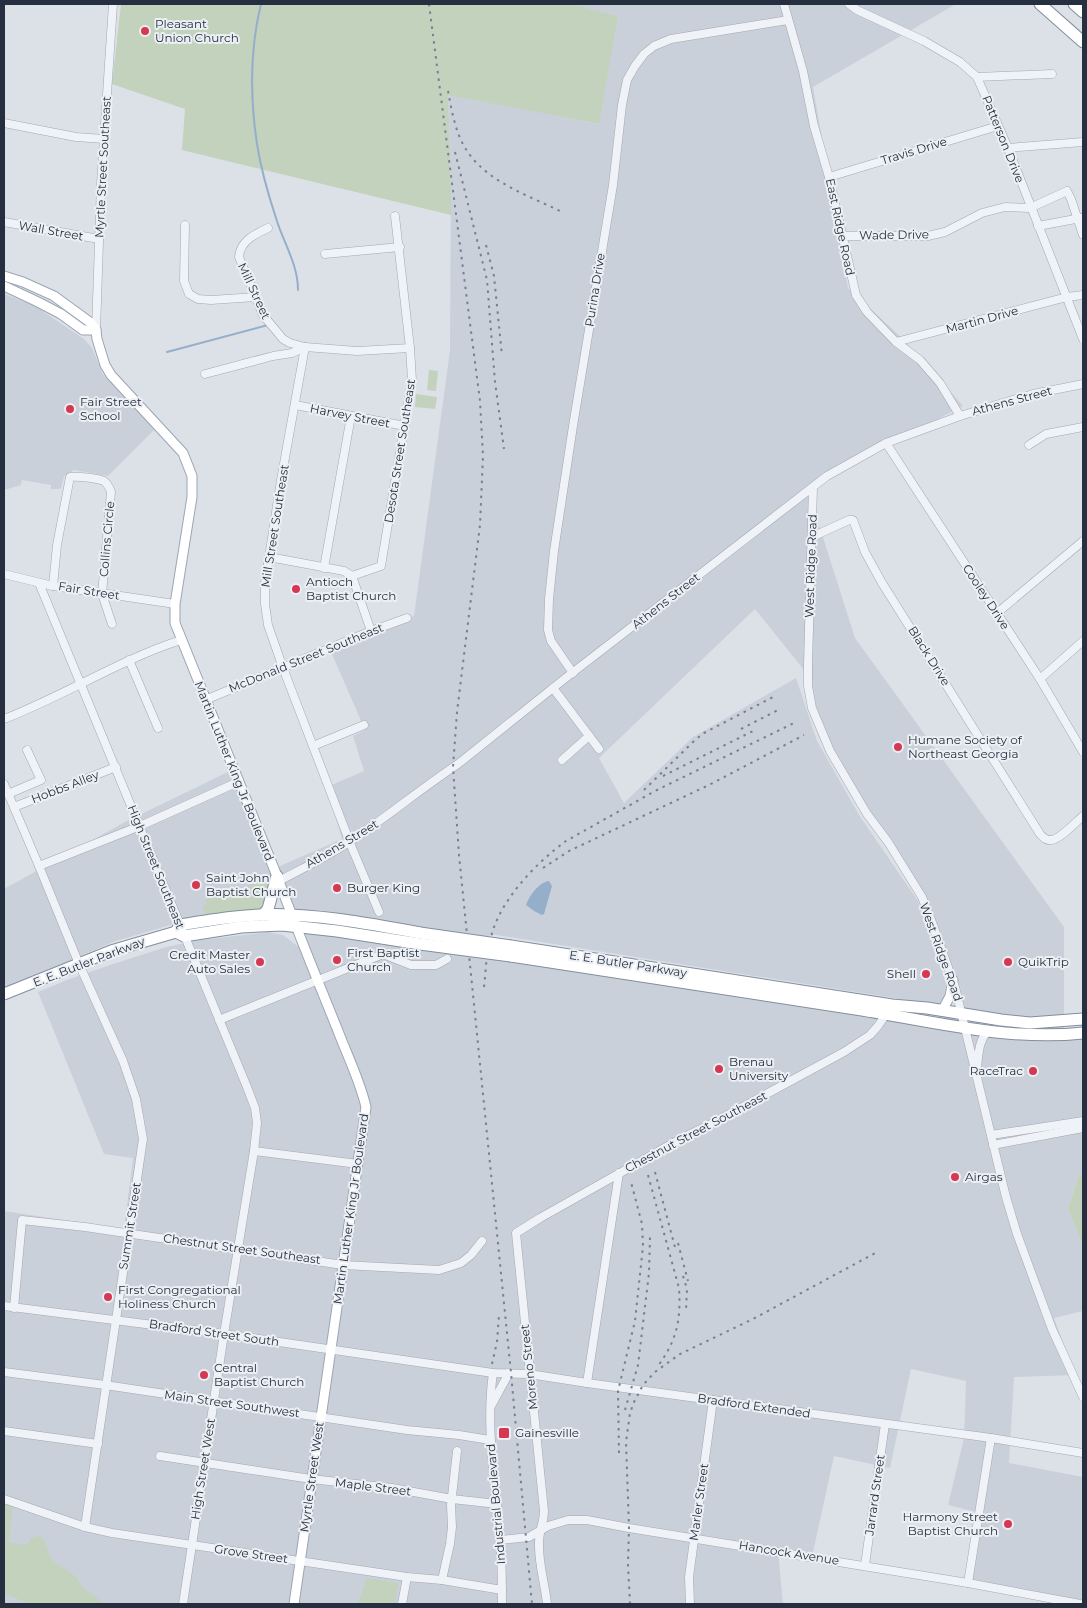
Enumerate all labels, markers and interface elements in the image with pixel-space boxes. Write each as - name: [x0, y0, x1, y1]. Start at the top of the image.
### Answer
- place label: Pleasant Union Church: [155, 16, 239, 45]
- marker: Pleasant Union Church: [139, 25, 151, 37]
- street label: Patterson Drive: [979, 93, 1028, 185]
- street label: Myrtle Street Southeast: [91, 96, 114, 238]
- street label: Travis Drive: [879, 133, 949, 168]
- street label: East Ridge Road: [823, 177, 858, 277]
- street label: Wall Street: [17, 217, 85, 244]
- street label: Wade Drive: [859, 226, 929, 243]
- street label: Purina Drive: [581, 252, 608, 328]
- street label: Mill Street: [235, 260, 274, 322]
- street label: Martin Drive: [944, 303, 1020, 336]
- street label: Desota Street Southeast: [381, 378, 418, 524]
- street label: Athens Street: [970, 383, 1054, 418]
- place label: Fair Street School: [80, 394, 142, 423]
- street label: Harvey Street: [309, 400, 392, 431]
- marker: Fair Street School: [64, 403, 76, 415]
- street label: Mill Street Southeast: [257, 463, 292, 589]
- street label: Collins Circle: [96, 500, 117, 578]
- street label: West Ridge Road: [801, 514, 820, 618]
- street label: Cooley Drive: [960, 561, 1013, 632]
- street label: Athens Street: [629, 569, 703, 632]
- place label: Antioch Baptist Church: [306, 574, 396, 603]
- street label: Fair Street: [57, 578, 121, 603]
- marker: Antioch Baptist Church: [290, 583, 302, 595]
- street label: McDonald Street Southeast: [226, 620, 386, 696]
- street label: Black Drive: [905, 623, 954, 688]
- street label: Martin Luther King Jr Boulevard: [191, 679, 277, 863]
- place label: Humane Society of Northeast Georgia: [908, 732, 1023, 761]
- marker: Humane Society of Northeast Georgia: [892, 741, 904, 753]
- street label: Hobbs Alley: [29, 767, 101, 806]
- street label: High Street Southeast: [125, 802, 188, 931]
- street label: Athens Street: [303, 816, 381, 871]
- place label: Saint John Baptist Church: [206, 870, 296, 899]
- marker: Saint John Baptist Church: [190, 879, 202, 891]
- place label: Burger King: [347, 880, 420, 895]
- marker: Burger King: [331, 882, 343, 894]
- street label: West Ridge Road: [917, 900, 966, 1003]
- street label: E. E. Butler Parkway: [31, 933, 147, 990]
- place label: First Baptist Church: [347, 945, 420, 974]
- place label: Credit Master Auto Sales: [169, 947, 250, 976]
- street label: E. E. Butler Parkway: [568, 947, 688, 980]
- marker: First Baptist Church: [331, 954, 343, 966]
- place label: QuikTrip: [1018, 954, 1069, 969]
- marker: Credit Master Auto Sales: [254, 956, 266, 968]
- marker: QuikTrip: [1002, 956, 1014, 968]
- place label: Shell: [887, 966, 916, 981]
- marker: Shell: [920, 968, 932, 980]
- place label: Brenau University: [729, 1054, 789, 1083]
- marker: Brenau University: [713, 1063, 725, 1075]
- place label: RaceTrac: [970, 1063, 1023, 1078]
- marker: RaceTrac: [1027, 1065, 1039, 1077]
- street label: Chestnut Street Southeast: [622, 1088, 770, 1176]
- street label: Martin Luther King Jr Boulevard: [330, 1113, 371, 1305]
- place label: Airgas: [965, 1169, 1003, 1184]
- marker: Airgas: [949, 1171, 961, 1183]
- street label: Summit Street: [115, 1181, 144, 1271]
- street label: Chestnut Street Southeast: [162, 1230, 322, 1267]
- place label: First Congregational Holiness Church: [118, 1282, 241, 1311]
- marker: First Congregational Holiness Church: [102, 1291, 114, 1303]
- street label: Bradford Street South: [148, 1316, 280, 1349]
- street label: Moreno Street: [517, 1323, 540, 1411]
- place label: Central Baptist Church: [214, 1360, 304, 1389]
- marker: Central Baptist Church: [198, 1369, 210, 1381]
- street label: Main Street Southwest: [163, 1387, 301, 1420]
- street label: Bradford Extended: [697, 1390, 811, 1421]
- street label: High Street West: [187, 1417, 218, 1521]
- street label: Myrtle Street West: [296, 1421, 327, 1533]
- place label: Gainesville: [515, 1425, 579, 1440]
- marker: Gainesville: [497, 1426, 511, 1440]
- street label: Industrial Boulevard: [483, 1443, 508, 1565]
- street label: Jarrard Street: [861, 1453, 888, 1537]
- street label: Marler Street: [686, 1462, 711, 1542]
- street label: Maple Street: [334, 1474, 412, 1499]
- place label: Harmony Street Baptist Church: [902, 1509, 998, 1538]
- marker: Harmony Street Baptist Church: [1002, 1518, 1014, 1530]
- street label: Hancock Avenue: [738, 1537, 840, 1568]
- street label: Grove Street: [213, 1541, 289, 1566]

